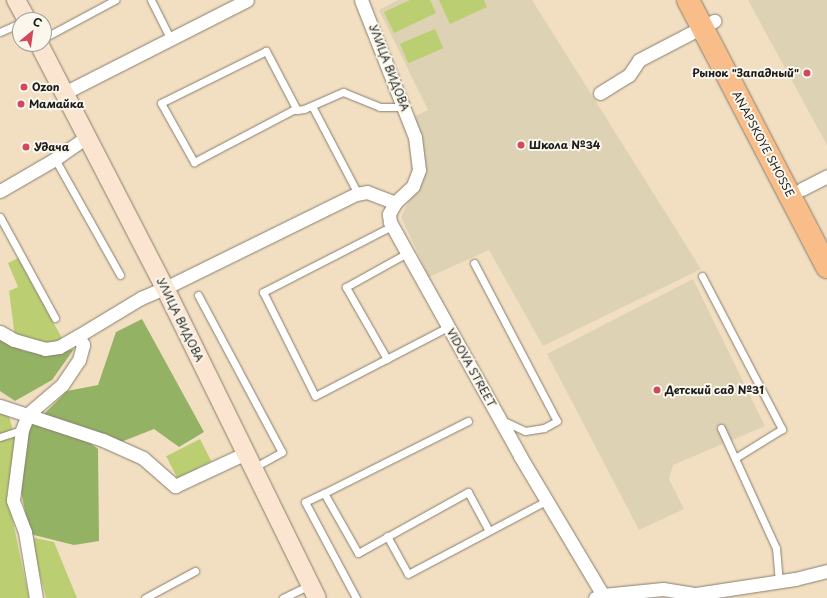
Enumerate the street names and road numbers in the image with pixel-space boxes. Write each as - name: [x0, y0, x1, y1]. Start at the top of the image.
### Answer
- street label: УЛИЦА ВИДОВА: [366, 22, 412, 114]
- street label: ANAPSKOYE SHOSSE: [729, 89, 797, 199]
- street label: УЛИЦА ВИДОВА: [154, 275, 206, 365]
- street label: VIDOVA STREET: [444, 326, 498, 410]

